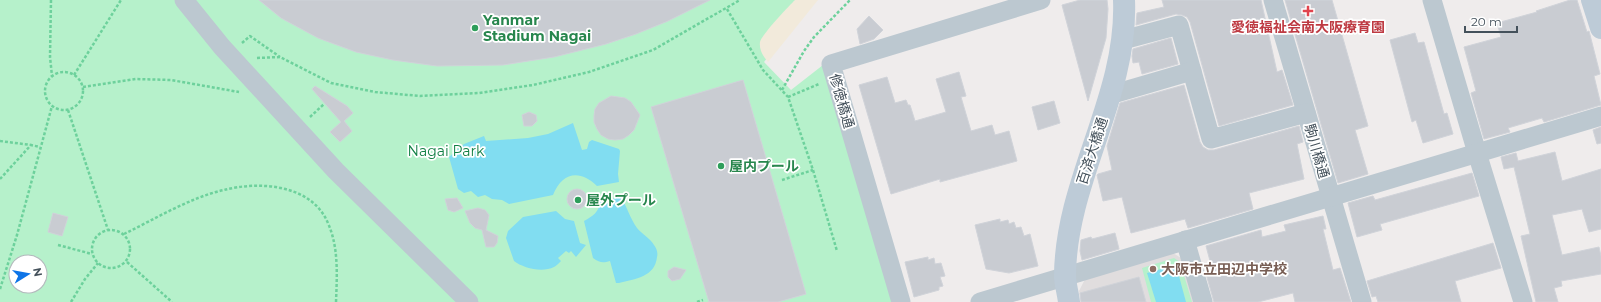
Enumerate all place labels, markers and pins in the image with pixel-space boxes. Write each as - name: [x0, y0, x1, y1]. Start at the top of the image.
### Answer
- marker: 愛徳福祉会南大阪療育園: [1302, 5, 1314, 17]
- place label: Yanmar Stadium Nagai: [482, 11, 591, 45]
- place label: 愛徳福祉会南大阪療育園: [1231, 18, 1385, 36]
- marker: Yanmar Stadium Nagai: [470, 23, 480, 33]
- place label: 屋内プール: [729, 157, 799, 175]
- marker: 屋内プール: [716, 161, 726, 171]
- place label: 屋外プール: [586, 191, 656, 209]
- marker: 屋外プール: [573, 195, 583, 205]
- place label: 大阪市立田辺中学校: [1161, 260, 1287, 278]
- marker: 大阪市立田辺中学校: [1148, 264, 1158, 274]

